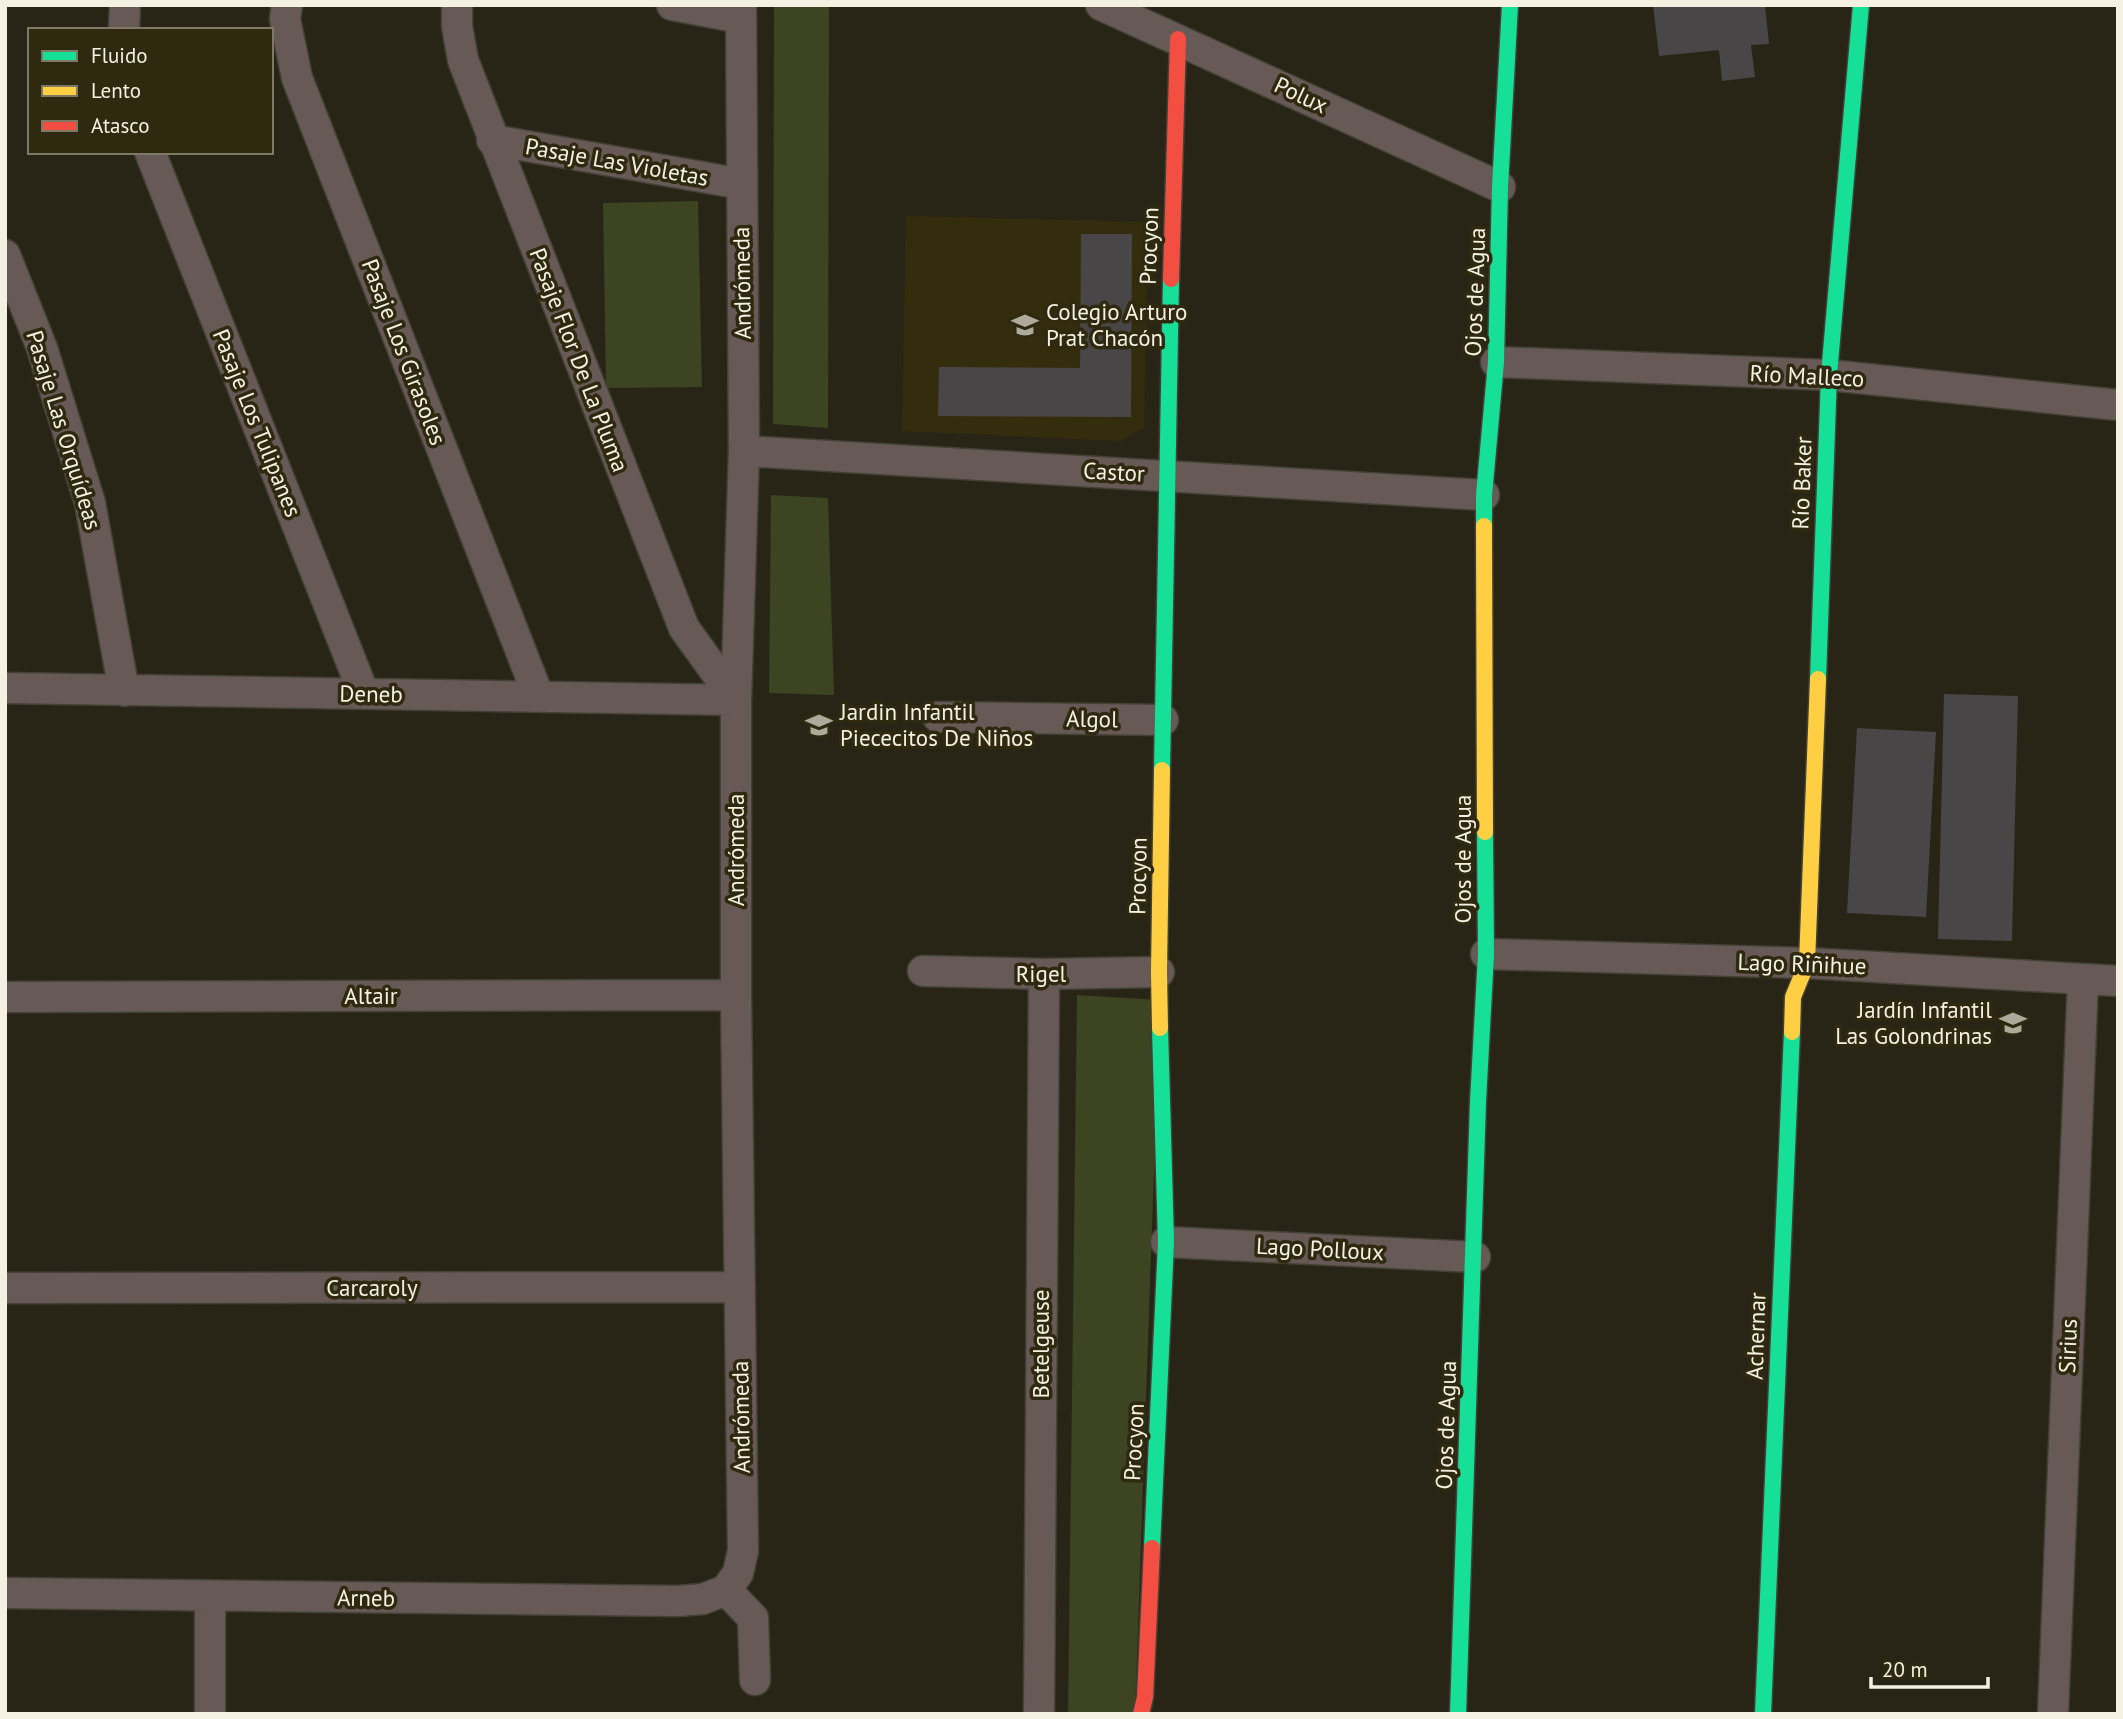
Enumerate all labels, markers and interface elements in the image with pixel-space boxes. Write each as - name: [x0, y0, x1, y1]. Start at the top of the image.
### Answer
- legend: [28, 28, 273, 154]
- text: Fluido: [91, 42, 148, 69]
- street label: Polux: [1270, 70, 1333, 119]
- text: Lento: [91, 77, 141, 104]
- text: Atasco: [91, 112, 150, 139]
- street label: Pasaje Las Violetas: [523, 131, 711, 192]
- street label: Procyon: [1133, 207, 1164, 285]
- street label: Andrómeda: [726, 226, 757, 340]
- street label: Ojos de Agua: [1458, 227, 1491, 357]
- street label: Pasaje Flor De La Pluma: [523, 244, 636, 476]
- street label: Pasaje Los Girasoles: [356, 255, 453, 449]
- place label: Colegio Arturo Prat Chacón: [1046, 297, 1187, 352]
- school or university icon: Colegio Arturo Prat Chacón: [1010, 310, 1040, 340]
- street label: Pasaje Los Tulipanes: [207, 325, 308, 521]
- street label: Pasaje Las Orquídeas: [20, 327, 109, 533]
- street label: Río Malleco: [1749, 358, 1865, 393]
- street label: Río Baker: [1785, 436, 1818, 530]
- street label: Castor: [1083, 455, 1146, 488]
- street label: Deneb: [339, 678, 403, 709]
- place label: Jardin Infantil Piececitos De Niños: [839, 697, 1033, 752]
- street label: Algol: [1066, 704, 1118, 733]
- school or university icon: Jardin Infantil Piececitos De Niños: [804, 710, 834, 740]
- street label: Andrómeda: [721, 794, 750, 906]
- street label: Ojos de Agua: [1448, 795, 1477, 923]
- street label: Procyon: [1122, 837, 1153, 915]
- street label: Lago Riñihue: [1737, 947, 1867, 980]
- street label: Rigel: [1016, 959, 1067, 988]
- street label: Altair: [344, 981, 398, 1010]
- place label: Jardín Infantil Las Golondrinas: [1835, 995, 1992, 1050]
- school or university icon: Jardín Infantil Las Golondrinas: [1998, 1008, 2028, 1038]
- street label: Lago Polloux: [1255, 1231, 1385, 1266]
- street label: Carcaroly: [326, 1273, 418, 1302]
- street label: Betelgeuse: [1026, 1290, 1055, 1398]
- street label: Achernar: [1739, 1292, 1772, 1380]
- street label: Sirius: [2052, 1318, 2083, 1374]
- street label: Andrómeda: [725, 1360, 756, 1474]
- street label: Ojos de Agua: [1429, 1360, 1462, 1490]
- street label: Procyon: [1117, 1402, 1150, 1482]
- street label: Arneb: [337, 1582, 395, 1613]
- scale bar: [1871, 1646, 1988, 1690]
- text: 20 m: [1882, 1656, 1928, 1683]

